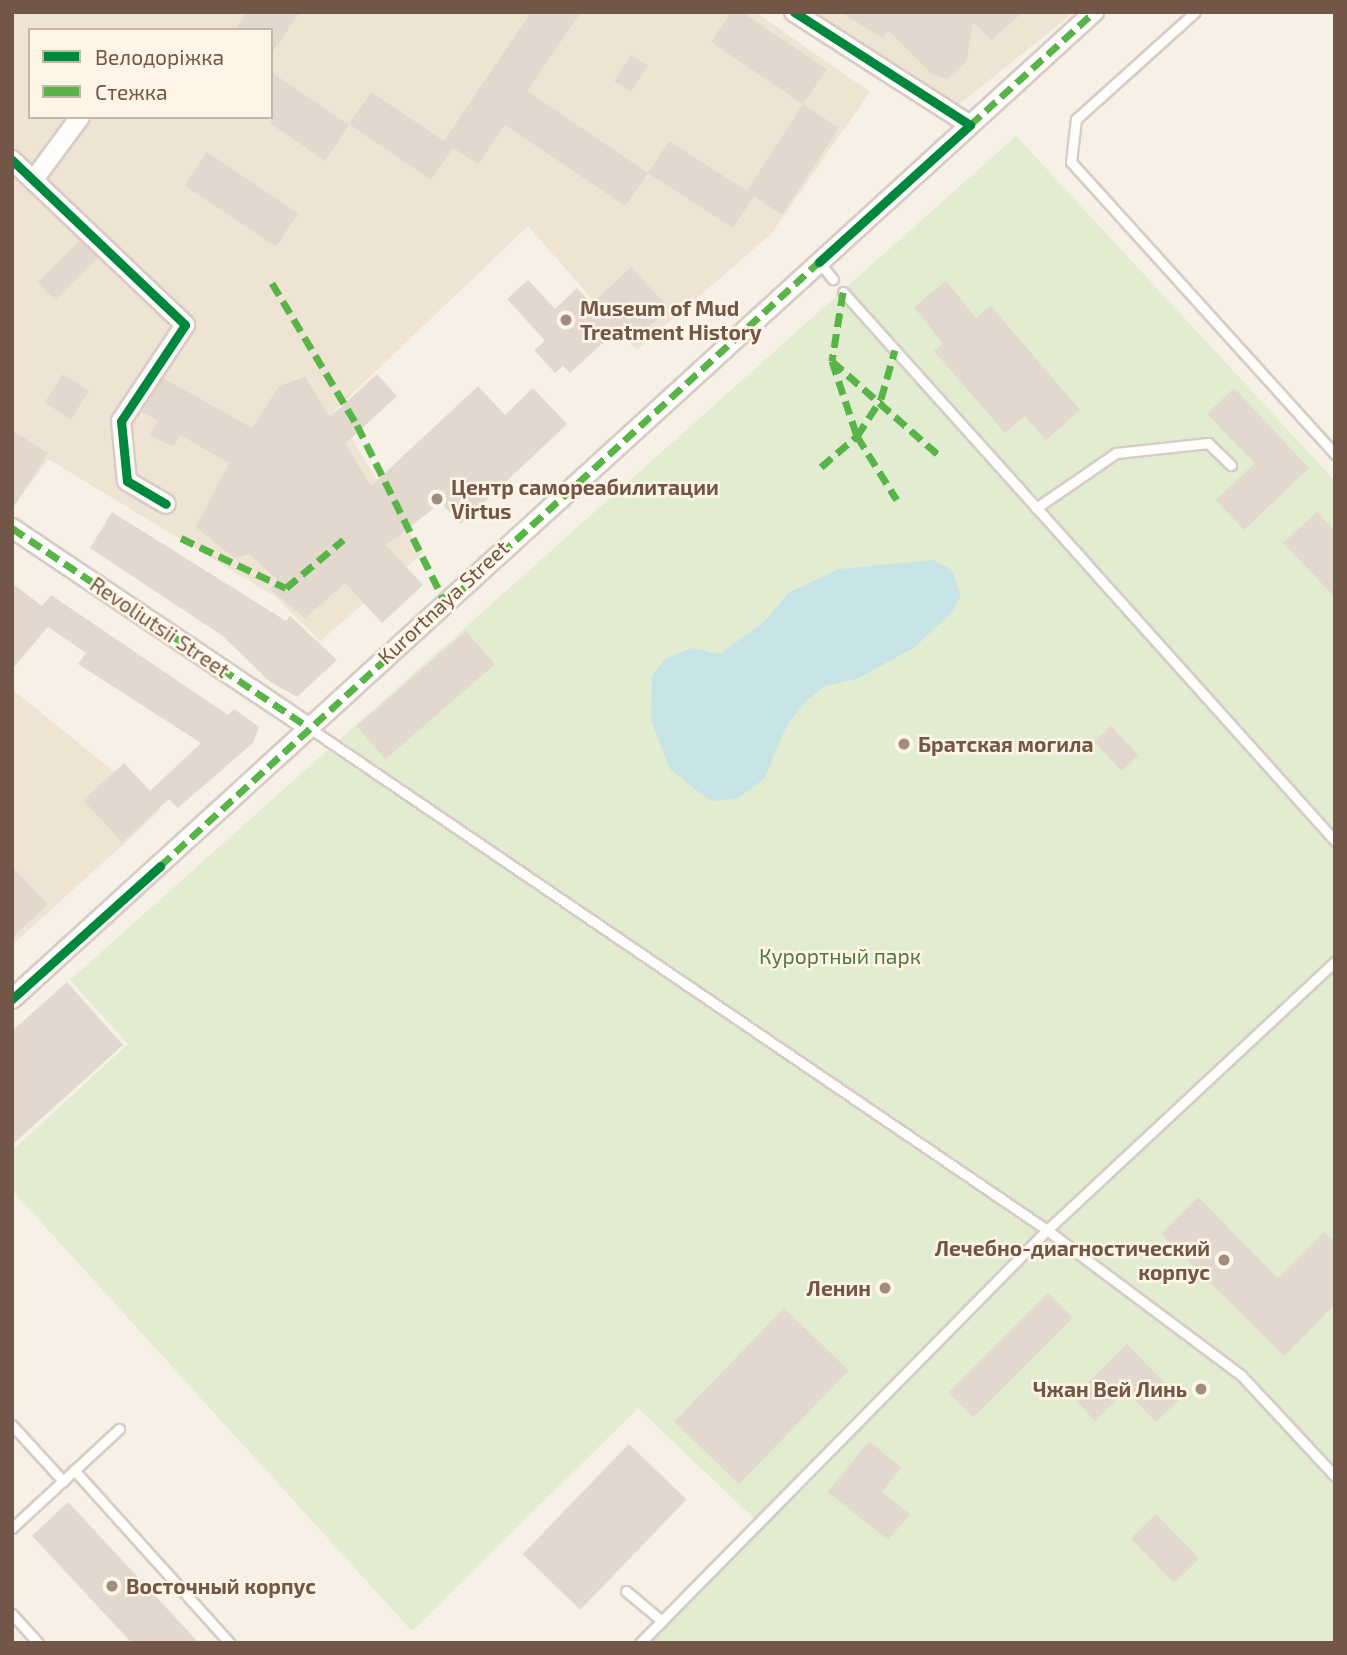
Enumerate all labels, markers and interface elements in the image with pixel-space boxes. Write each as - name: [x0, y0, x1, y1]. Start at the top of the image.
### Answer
- legend: [28, 28, 273, 119]
- text: Велодоріжка: [95, 44, 224, 69]
- text: Стежка: [95, 79, 168, 104]
- place label: Museum of Mud Treatment History: [580, 295, 762, 345]
- marker: Museum of Mud Treatment History: [558, 312, 574, 328]
- place label: Центр самореабилитации Virtus: [451, 474, 719, 524]
- marker: Центр самореабилитации Virtus: [429, 491, 445, 507]
- street label: Kurortnaya Street: [372, 535, 514, 669]
- street label: Revoliutsii Street: [86, 571, 234, 683]
- place label: Братская могила: [918, 731, 1093, 757]
- marker: Братская могила: [896, 736, 912, 752]
- park label: Курортный парк: [759, 943, 921, 969]
- place label: Лечебно-диагностический корпус: [935, 1235, 1210, 1285]
- marker: Лечебно-диагностический корпус: [1216, 1252, 1232, 1268]
- place label: Ленин: [807, 1275, 871, 1301]
- marker: Ленин: [877, 1280, 893, 1296]
- place label: Чжан Вей Линь: [1033, 1376, 1187, 1402]
- marker: Чжан Вей Линь: [1193, 1381, 1209, 1397]
- place label: Восточный корпус: [126, 1573, 316, 1599]
- marker: Восточный корпус: [104, 1578, 120, 1594]

